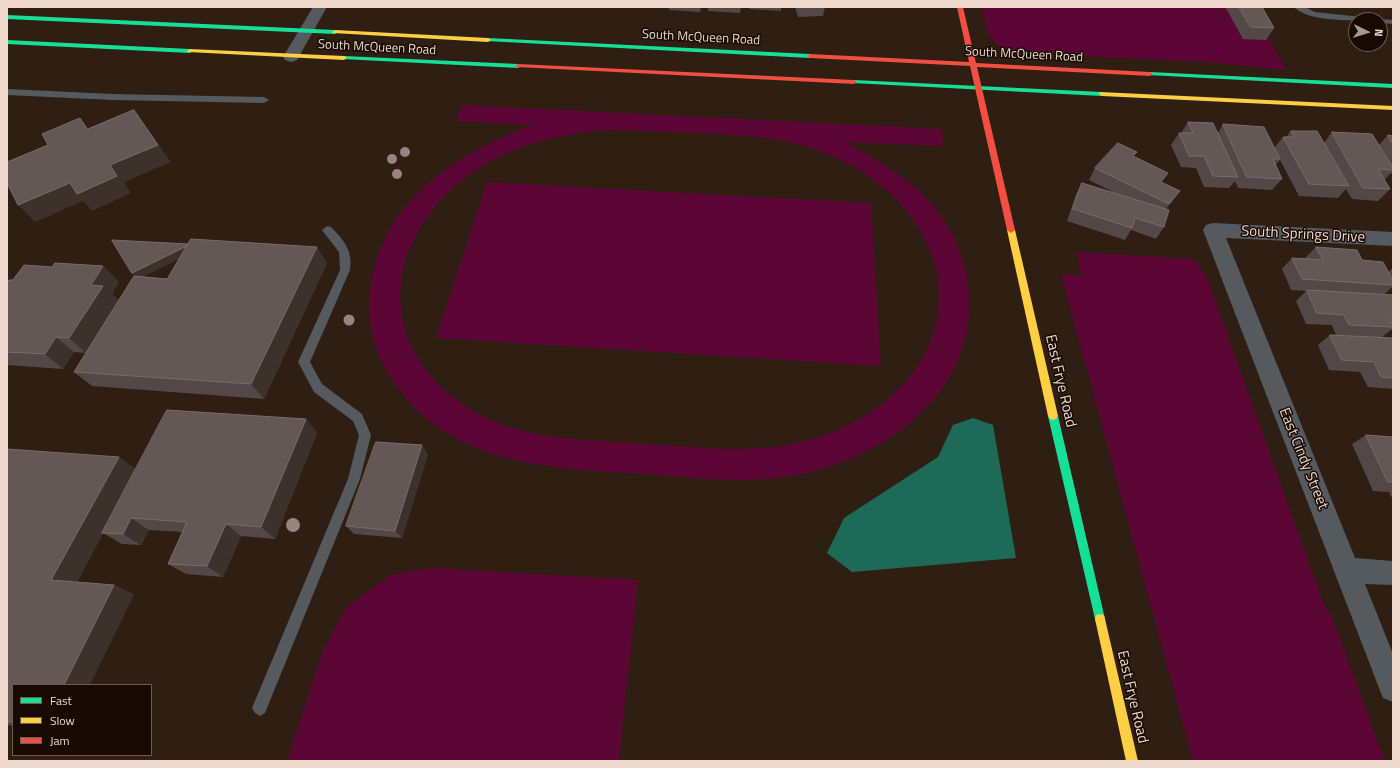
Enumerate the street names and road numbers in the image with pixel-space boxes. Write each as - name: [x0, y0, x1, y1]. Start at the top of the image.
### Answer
- street label: South McQueen Road: [642, 27, 760, 49]
- street label: South McQueen Road: [318, 37, 436, 59]
- street label: South McQueen Road: [965, 44, 1083, 66]
- street label: South Springs Drive: [1241, 223, 1365, 247]
- street label: East Frye Road: [1041, 333, 1079, 429]
- street label: East Cindy Street: [1274, 406, 1332, 512]
- street label: East Frye Road: [1113, 649, 1151, 745]

